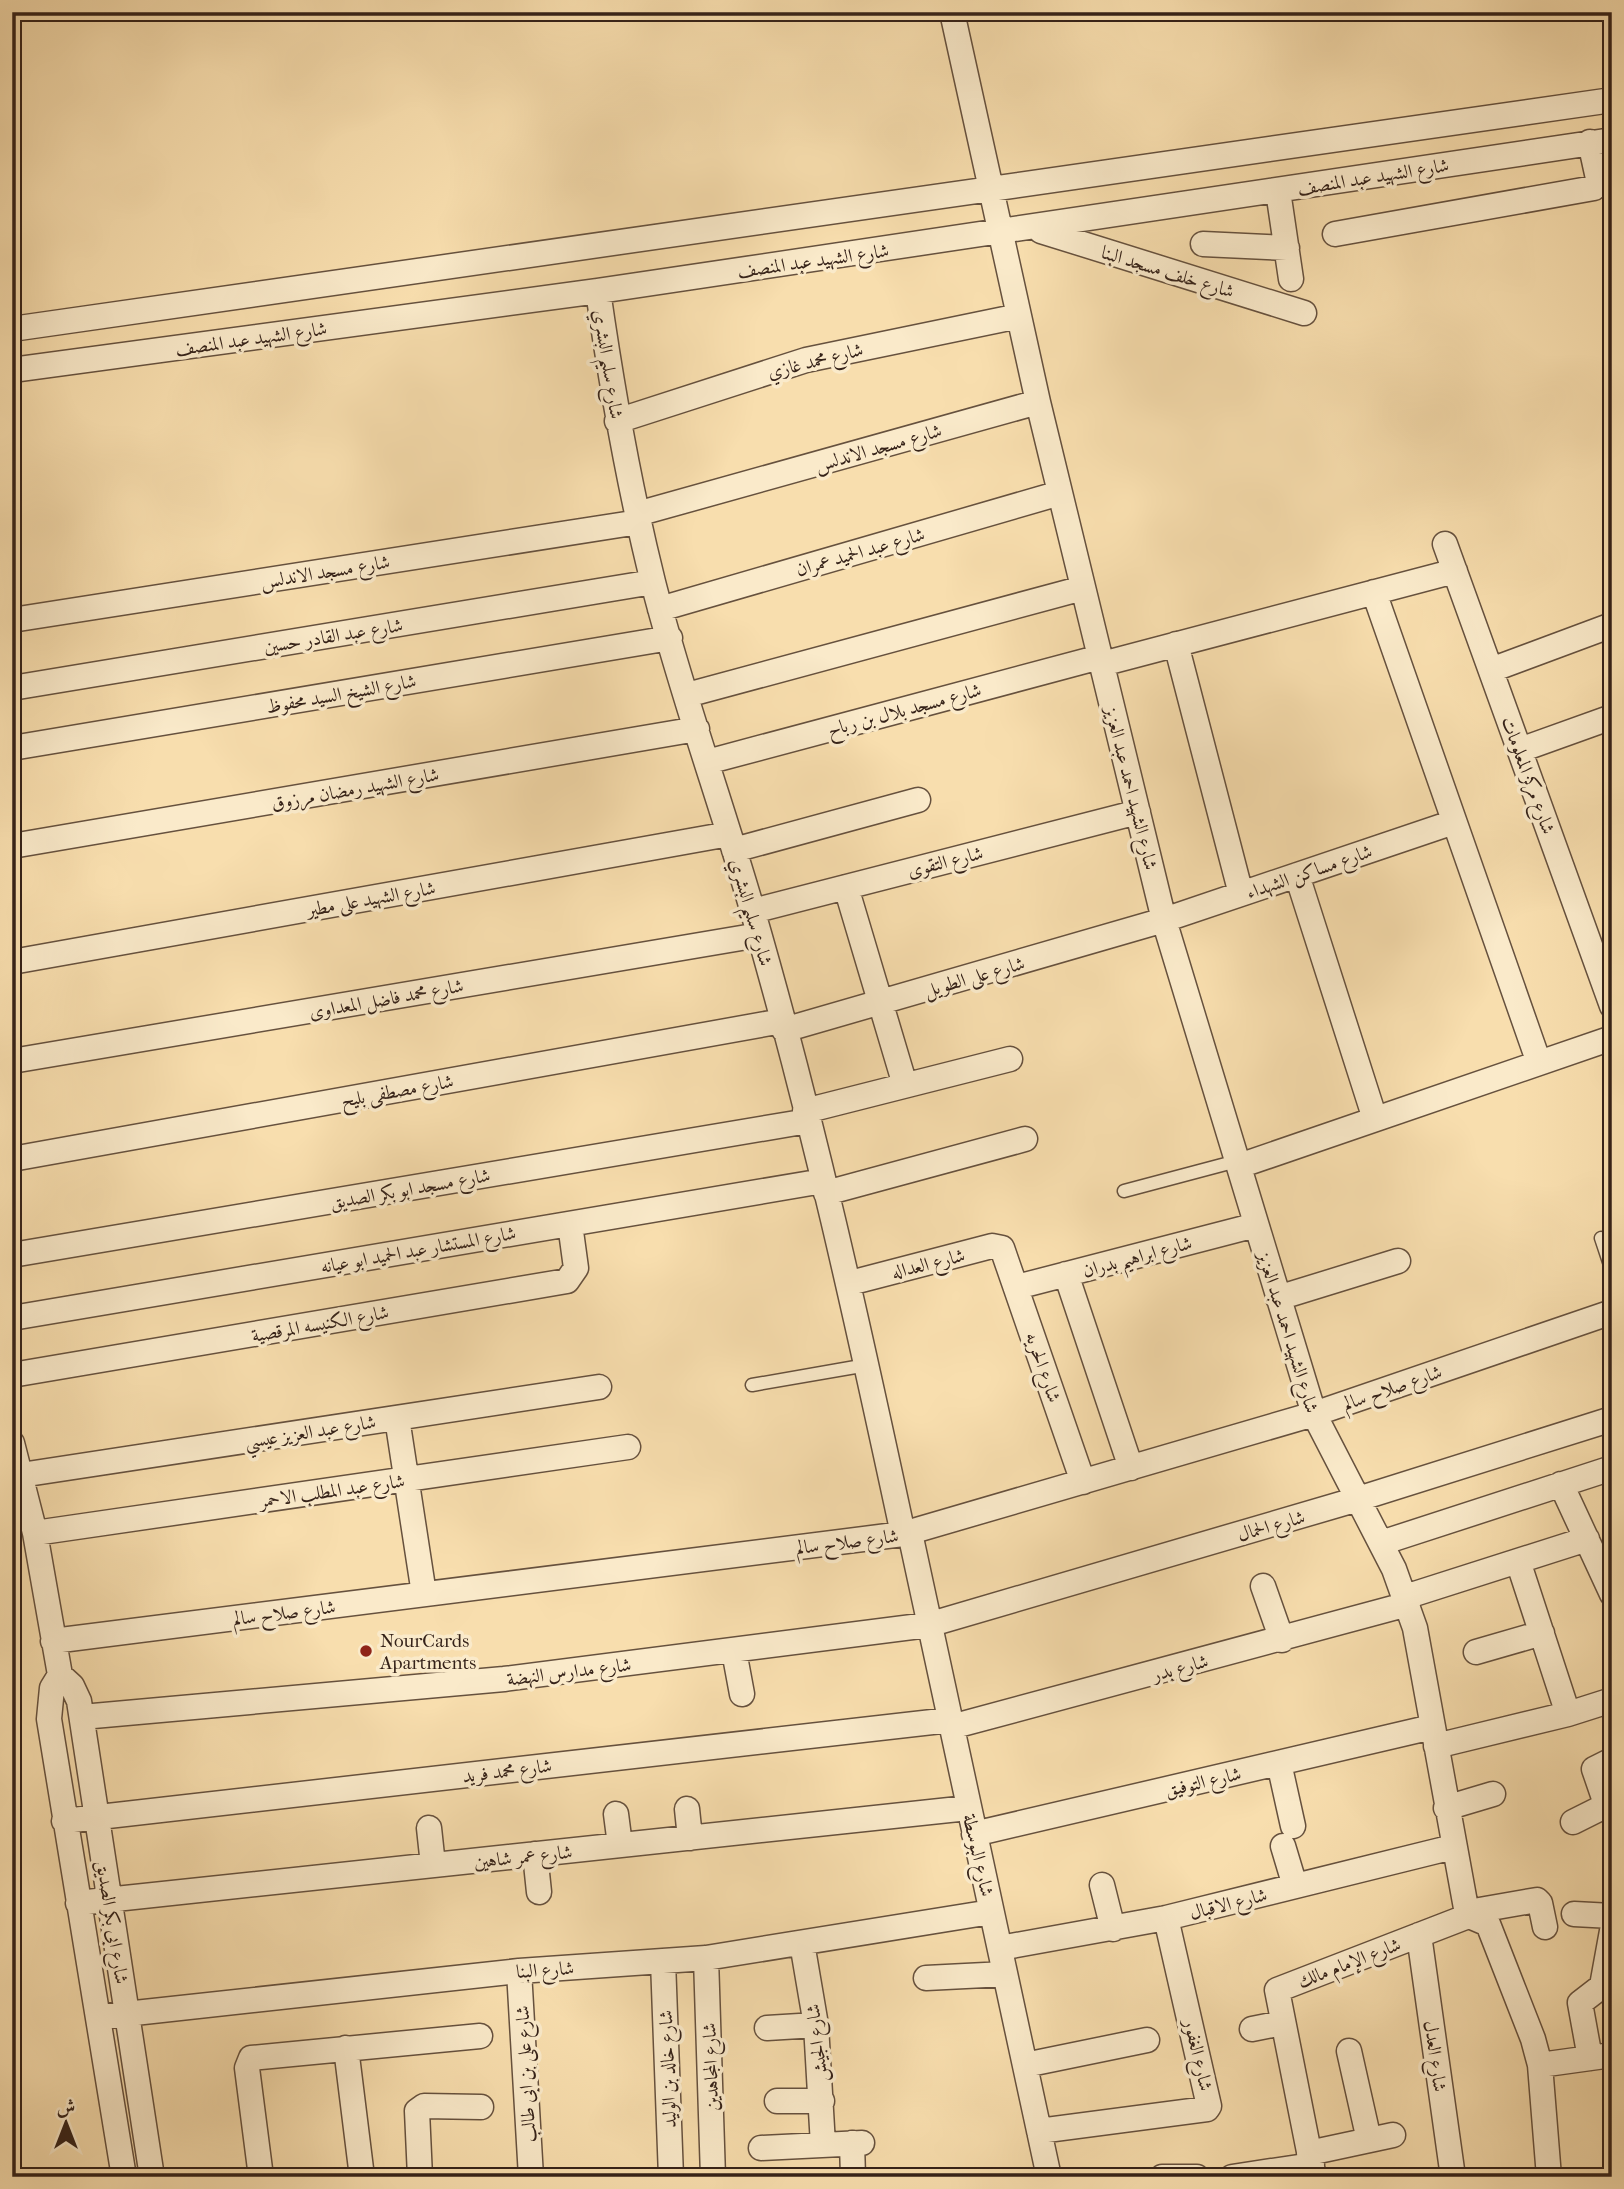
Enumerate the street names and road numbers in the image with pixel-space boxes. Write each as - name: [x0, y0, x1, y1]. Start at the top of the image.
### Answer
- street label: شارع الشهيد عبد المنصف: [1296, 154, 1451, 204]
- street label: شارع الشهيد عبد المنصف: [736, 239, 891, 287]
- street label: شارع خلف مسجد البنا: [1097, 241, 1237, 306]
- street label: شارع سليم البشري: [581, 308, 628, 422]
- street label: شارع الشهيد عبد المنصف: [174, 317, 329, 365]
- street label: شارع محمد غازي: [765, 338, 866, 387]
- street label: شارع مسجد الاندلس: [812, 419, 945, 480]
- street label: شارع عبد الحميد عمران: [793, 523, 928, 585]
- street label: شارع مسجد الاندلس: [259, 551, 392, 597]
- street label: شارع عبد القادر حسين: [262, 614, 405, 662]
- street label: شارع الشيخ السيد محفوظ: [264, 670, 419, 724]
- street label: شارع مسجد بلال بن رباح: [825, 679, 985, 747]
- street label: شارع الشهيد احمد عبد العزيز: [1096, 702, 1162, 873]
- street label: شارع مركز المعلومات: [1493, 714, 1559, 838]
- street label: شارع الشهيد رمضان مرزوق: [270, 763, 441, 819]
- street label: شارع مساكن الشهداء: [1244, 840, 1376, 908]
- street label: شارع التقوى: [905, 842, 986, 886]
- street label: شارع سليم البشري: [718, 856, 777, 971]
- street label: شارع الشهيد على مطير: [303, 877, 438, 925]
- street label: شارع على الطويل: [921, 952, 1028, 1006]
- street label: شارع محمد فاضل المعداوى: [307, 975, 466, 1027]
- street label: شارع مصطفى بليح: [339, 1070, 456, 1118]
- street label: شارع مسجد ابو بكر الصديق: [328, 1164, 493, 1218]
- street label: شارع المستشار عبد الحميد ابو عيانه: [319, 1222, 518, 1282]
- street label: شارع ابراهيم بدران: [1080, 1232, 1197, 1290]
- street label: شارع العداله: [889, 1244, 968, 1288]
- street label: شارع الشهيد احمد عبد العزيز: [1249, 1247, 1323, 1417]
- street label: شارع الكنيسه المرقصية: [250, 1301, 391, 1351]
- street label: شارع الحريه: [1017, 1329, 1065, 1407]
- street label: شارع صلاح سالم: [1340, 1361, 1447, 1421]
- street label: شارع عبد العزيز عيسي: [243, 1411, 378, 1459]
- street label: شارع عبد المطلب الاحمر: [256, 1470, 407, 1516]
- street label: شارع الحمال: [1235, 1506, 1309, 1550]
- street label: شارع صلاح سالم: [794, 1525, 901, 1565]
- street label: شارع صلاح سالم: [231, 1596, 338, 1636]
- street label: شارع بدر: [1148, 1650, 1212, 1690]
- street label: شارع مدارس النهضة: [506, 1653, 633, 1695]
- street label: شارع محمد فريد: [461, 1755, 554, 1791]
- street label: شارع التوفيق: [1163, 1763, 1244, 1805]
- street label: شارع البوسطة: [954, 1812, 998, 1900]
- street label: شارع عمر شاهين: [473, 1841, 574, 1877]
- street label: شارع ابى بكر الصديق: [87, 1859, 133, 1986]
- street label: شارع الاقبال: [1187, 1884, 1270, 1928]
- street label: شارع الإمام مالك: [1295, 1933, 1406, 1997]
- street label: شارع البنا: [515, 1957, 575, 1987]
- street label: شارع الجيش: [802, 2002, 836, 2083]
- street label: شارع على بن ابى طالب: [511, 2005, 545, 2143]
- street label: شارع خالد بن الوليد: [655, 2009, 685, 2128]
- street label: شارع الغفور: [1175, 2015, 1217, 2094]
- street label: شارع العدل: [1415, 2019, 1451, 2094]
- street label: شارع المجاهدين: [698, 2022, 728, 2112]

